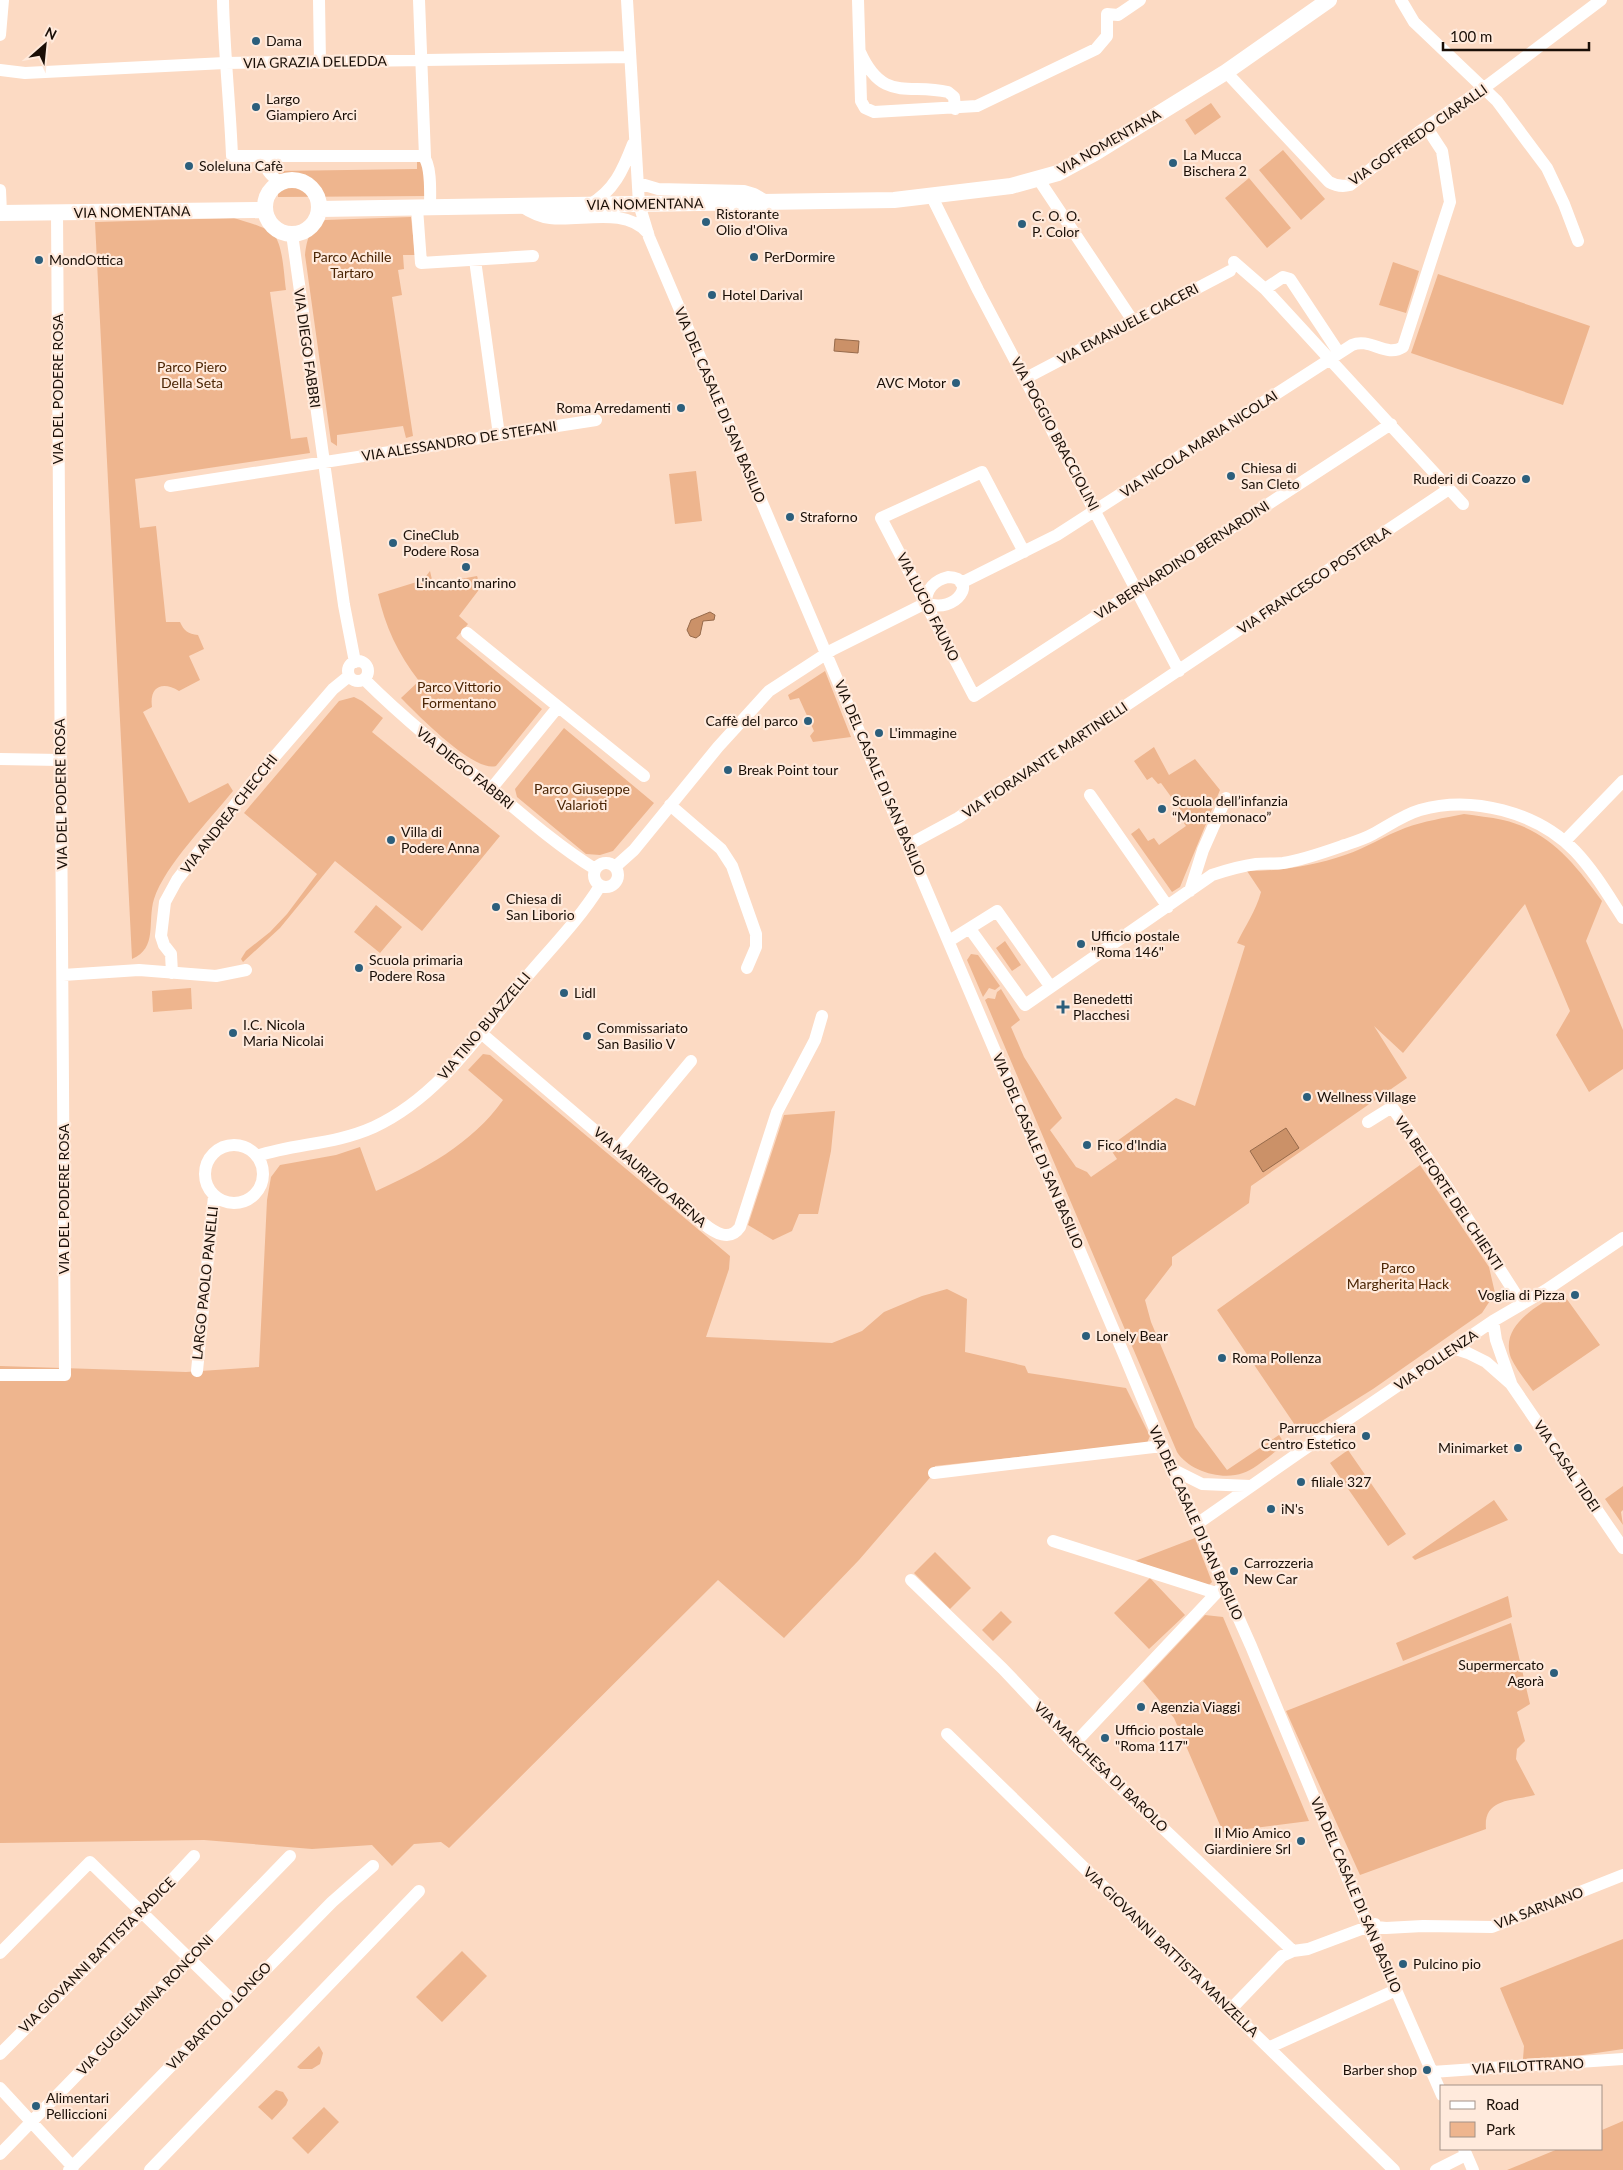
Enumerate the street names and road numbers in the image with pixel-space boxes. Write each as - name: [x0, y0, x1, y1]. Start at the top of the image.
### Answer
- street label: VIA GRAZIA DELEDDA: [243, 52, 388, 71]
- street label: VIA GOFFREDO CIARALLI: [1345, 80, 1490, 189]
- street label: VIA NOMENTANA: [1054, 105, 1164, 178]
- street label: VIA NOMENTANA: [587, 194, 704, 213]
- street label: VIA NOMENTANA: [74, 202, 191, 221]
- street label: VIA EMANUELE CIACERI: [1054, 279, 1201, 368]
- street label: VIA DIEGO FABBRI: [291, 287, 324, 409]
- street label: VIA DEL CASALE DI SAN BASILIO: [671, 304, 770, 505]
- street label: VIA DEL PODERE ROSA: [49, 313, 66, 464]
- street label: VIA POGGIO BRACCIOLINI: [1008, 354, 1103, 513]
- street label: VIA NICOLA MARIA NICOLAI: [1117, 386, 1281, 501]
- street label: VIA ALESSANDRO DE STEFANI: [360, 417, 558, 464]
- street label: VIA BERNARDINO BERNARDINI: [1091, 497, 1272, 623]
- street label: VIA FRANCESCO POSTERLA: [1234, 522, 1394, 637]
- street label: VIA LUCIO FAUNO: [894, 550, 963, 664]
- street label: VIA DEL CASALE DI SAN BASILIO: [831, 677, 930, 878]
- street label: VIA FIORAVANTE MARTINELLI: [959, 698, 1131, 821]
- street label: VIA DEL PODERE ROSA: [51, 718, 70, 869]
- street label: VIA DIEGO FABBRI: [413, 723, 518, 812]
- street label: VIA ANDREA CHECCHI: [177, 751, 280, 877]
- street label: VIA TINO BUAZZELLI: [434, 968, 534, 1083]
- street label: VIA DEL CASALE DI SAN BASILIO: [989, 1050, 1088, 1251]
- street label: VIA BELFORTE DEL CHIENTI: [1392, 1113, 1507, 1273]
- street label: VIA DEL PODERE ROSA: [55, 1123, 72, 1274]
- street label: VIA MAURIZIO ARENA: [590, 1123, 711, 1231]
- street label: LARGO PAOLO PANELLI: [188, 1205, 221, 1361]
- street label: VIA POLLENZA: [1391, 1325, 1481, 1394]
- street label: VIA CASAL TIDEI: [1531, 1417, 1604, 1515]
- street label: VIA DEL CASALE DI SAN BASILIO: [1146, 1423, 1247, 1623]
- street label: VIA MARCHESA DI BAROLO: [1031, 1698, 1172, 1835]
- street label: VIA DEL CASALE DI SAN BASILIO: [1307, 1794, 1406, 1995]
- street label: VIA GIOVANNI BATTISTA MANZELLA: [1080, 1863, 1263, 2040]
- street label: VIA GIOVANNI BATTISTA RADICE: [15, 1873, 178, 2036]
- street label: VIA SARNANO: [1492, 1883, 1586, 1932]
- street label: VIA GUGLIELMINA RONCONI: [73, 1931, 216, 2078]
- street label: VIA BARTOLO LONGO: [163, 1958, 275, 2073]
- street label: VIA FILOTTRANO: [1472, 2054, 1584, 2077]

